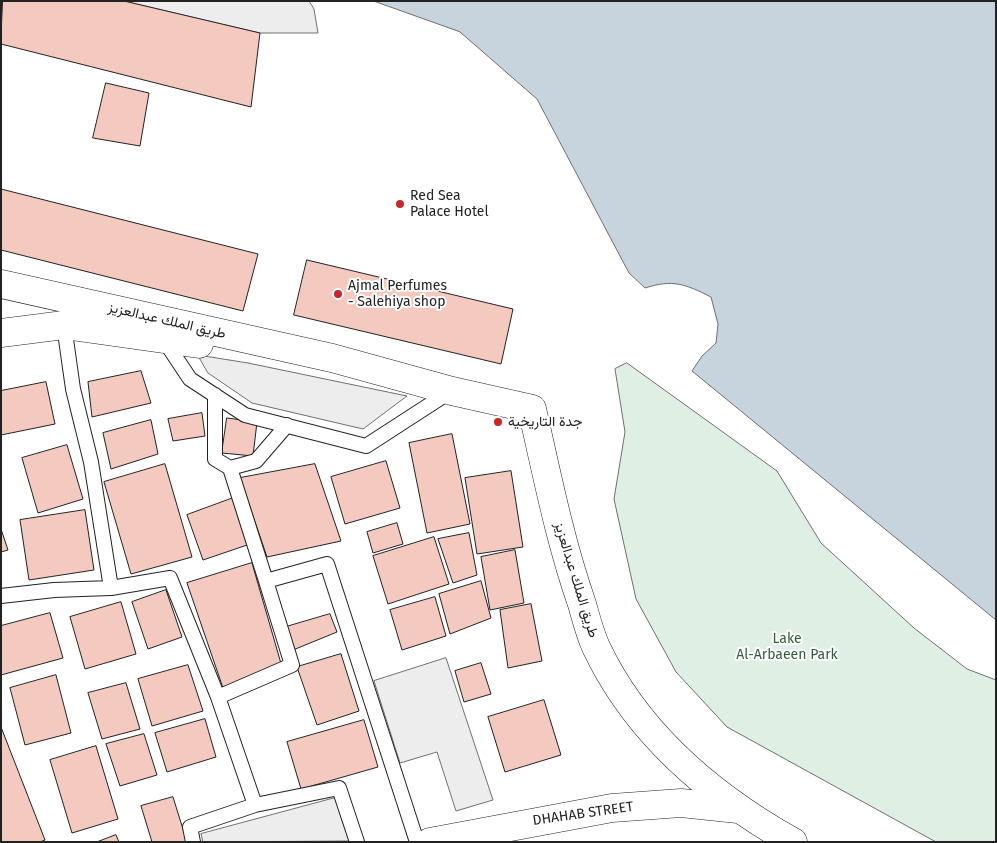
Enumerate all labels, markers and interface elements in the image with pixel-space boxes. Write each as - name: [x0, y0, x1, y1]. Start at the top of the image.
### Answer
- place label: Red Sea Palace Hotel: [410, 188, 489, 220]
- marker: Red Sea Palace Hotel: [394, 198, 406, 210]
- place label: Ajmal Perfumes - Salehiya shop: [348, 278, 447, 310]
- marker: Ajmal Perfumes - Salehiya shop: [332, 288, 344, 300]
- street label: طريق الملك عبدالعزيز: [107, 299, 227, 343]
- place label: جدة التاريخية: [508, 414, 582, 430]
- marker: جدة التاريخية: [492, 416, 504, 428]
- street label: طريق الملك عبدالعزيز: [550, 520, 602, 640]
- park label: Lake Al-Arbaeen Park: [736, 631, 838, 664]
- street label: DHAHAB STREET: [532, 799, 634, 829]

